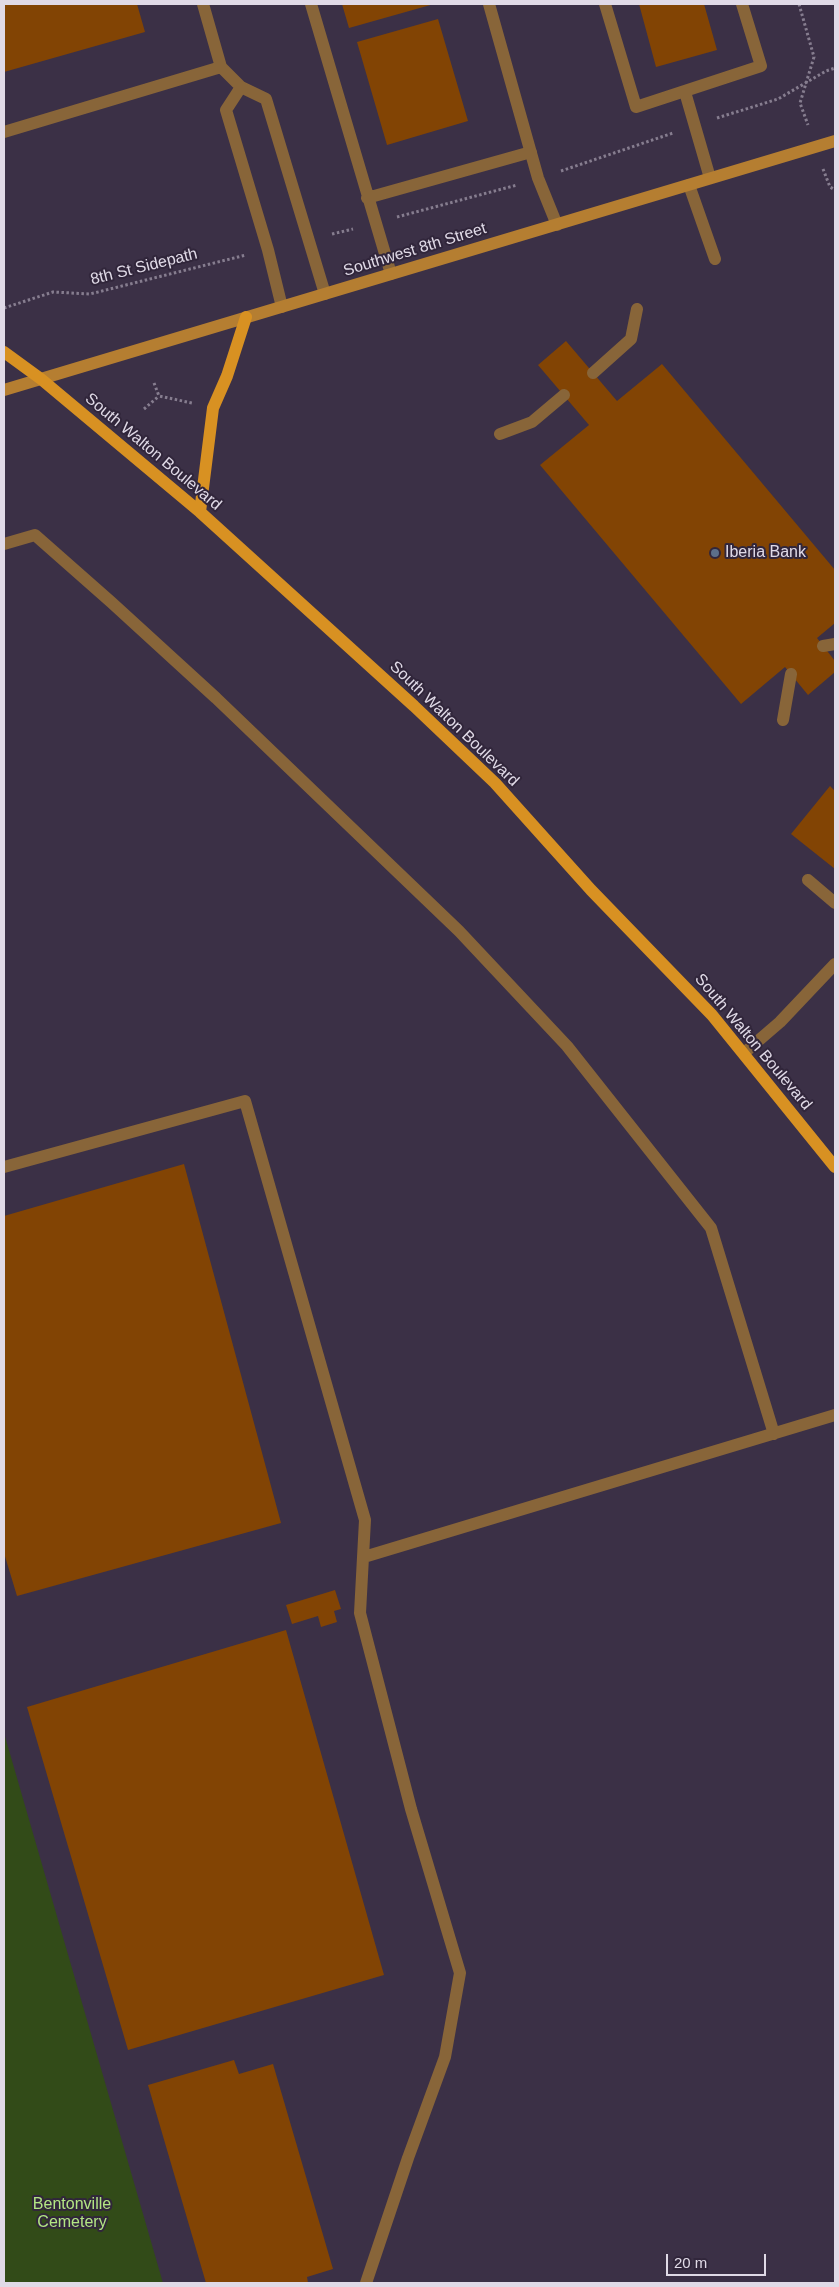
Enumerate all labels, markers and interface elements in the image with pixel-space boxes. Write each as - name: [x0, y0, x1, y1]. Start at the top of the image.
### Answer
- street label: Southwest 8th Street: [341, 219, 489, 281]
- street label: 8th St Sidepath: [89, 244, 199, 290]
- street label: South Walton Boulevard: [81, 389, 225, 515]
- place label: Iberia Bank: [725, 543, 806, 563]
- marker: Iberia Bank: [709, 547, 721, 559]
- street label: South Walton Boulevard: [385, 657, 523, 791]
- street label: South Walton Boulevard: [690, 970, 816, 1114]
- park label: Bentonville Cemetery: [33, 2195, 111, 2233]
- scale bar: [669, 2244, 769, 2276]
- text: 20 m: [674, 2254, 707, 2271]

